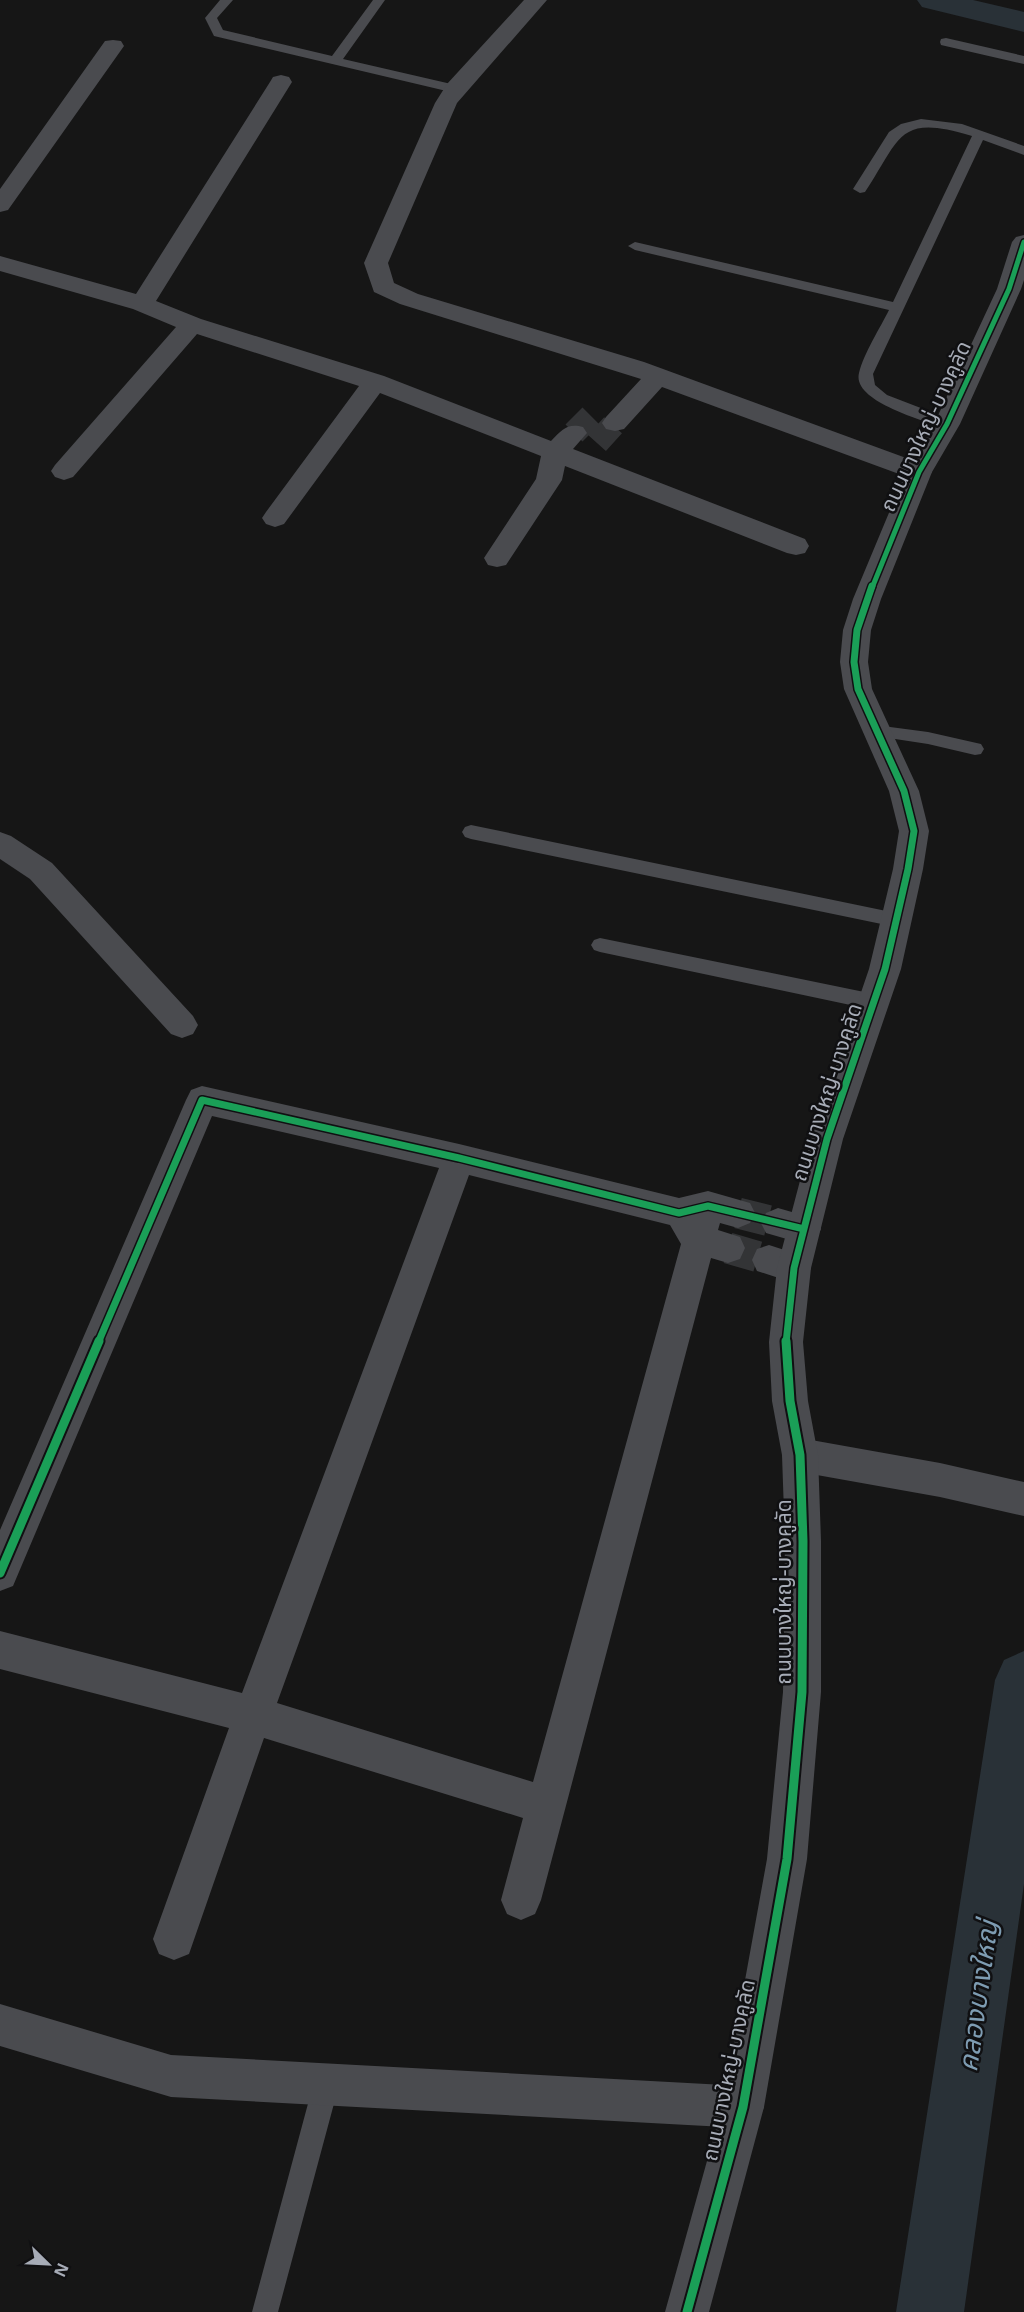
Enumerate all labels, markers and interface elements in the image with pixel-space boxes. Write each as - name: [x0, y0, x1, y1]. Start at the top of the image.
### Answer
- street label: ถนนบางใหญ่-บางคูลัด: [873, 336, 977, 516]
- street label: ถนนบางใหญ่-บางคูลัด: [784, 999, 868, 1185]
- street label: ถนนบางใหญ่-บางคูลัด: [769, 1499, 797, 1685]
- water label: คลองบางใหญ่: [948, 1914, 1006, 2074]
- street label: ถนนบางใหญ่-บางคูลัด: [695, 1976, 761, 2164]
- north arrow: [18, 2234, 78, 2294]
- text: N: [49, 2260, 74, 2281]

